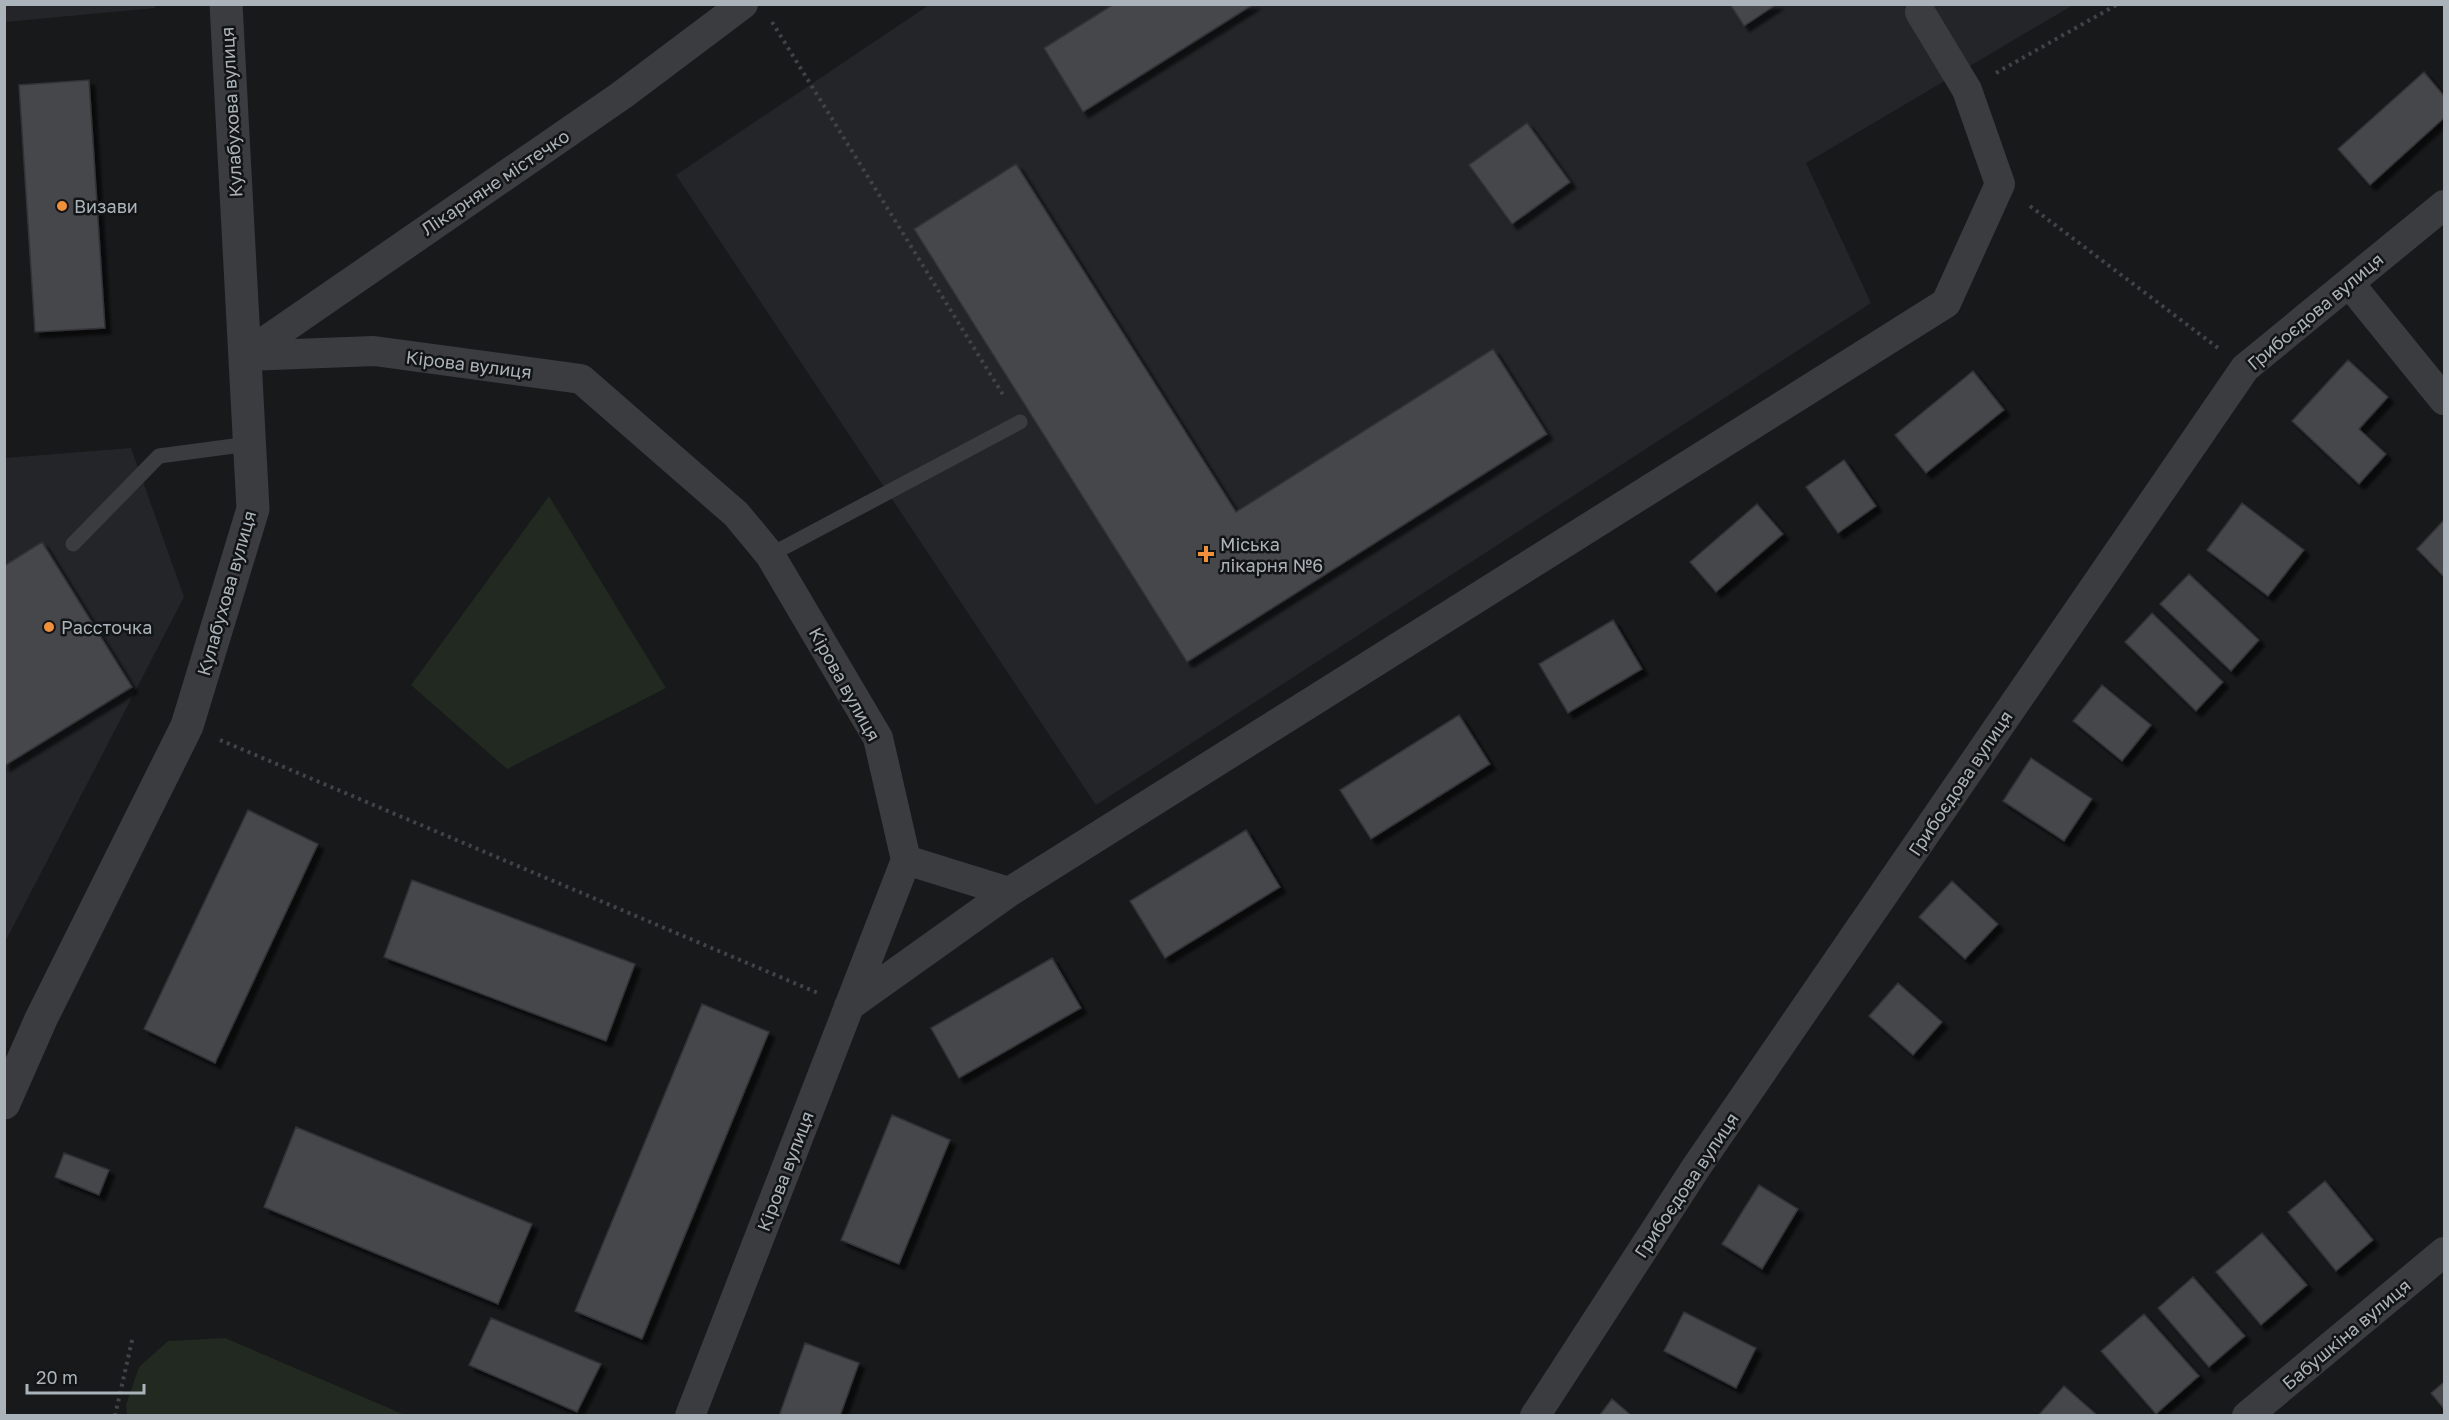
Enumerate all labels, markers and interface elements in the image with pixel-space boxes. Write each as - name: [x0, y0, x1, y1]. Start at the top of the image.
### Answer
- street label: Кулабухова вулиця: [216, 26, 246, 198]
- street label: Лікарняне містечко: [417, 124, 573, 240]
- place label: Визави: [74, 195, 138, 217]
- marker: Визави: [55, 199, 69, 213]
- street label: Грибоєдова вулиця: [2243, 248, 2387, 374]
- street label: Кірова вулиця: [405, 345, 533, 383]
- street label: Кулабухова вулиця: [192, 508, 260, 678]
- place label: Міська лікарня №6: [1220, 533, 1323, 576]
- marker: Міська лікарня №6: [1197, 545, 1215, 563]
- place label: Рассточка: [61, 616, 152, 638]
- marker: Рассточка: [42, 620, 56, 634]
- street label: Кірова вулиця: [805, 623, 885, 745]
- street label: Грибоєдова вулиця: [1903, 706, 2017, 860]
- street label: Кірова вулиця: [752, 1108, 818, 1234]
- street label: Грибоєдова вулиця: [1629, 1108, 1743, 1262]
- street label: Бабушкіна вулиця: [2277, 1274, 2415, 1394]
- scale bar: [27, 1357, 144, 1395]
- text: 20 m: [36, 1366, 78, 1388]

